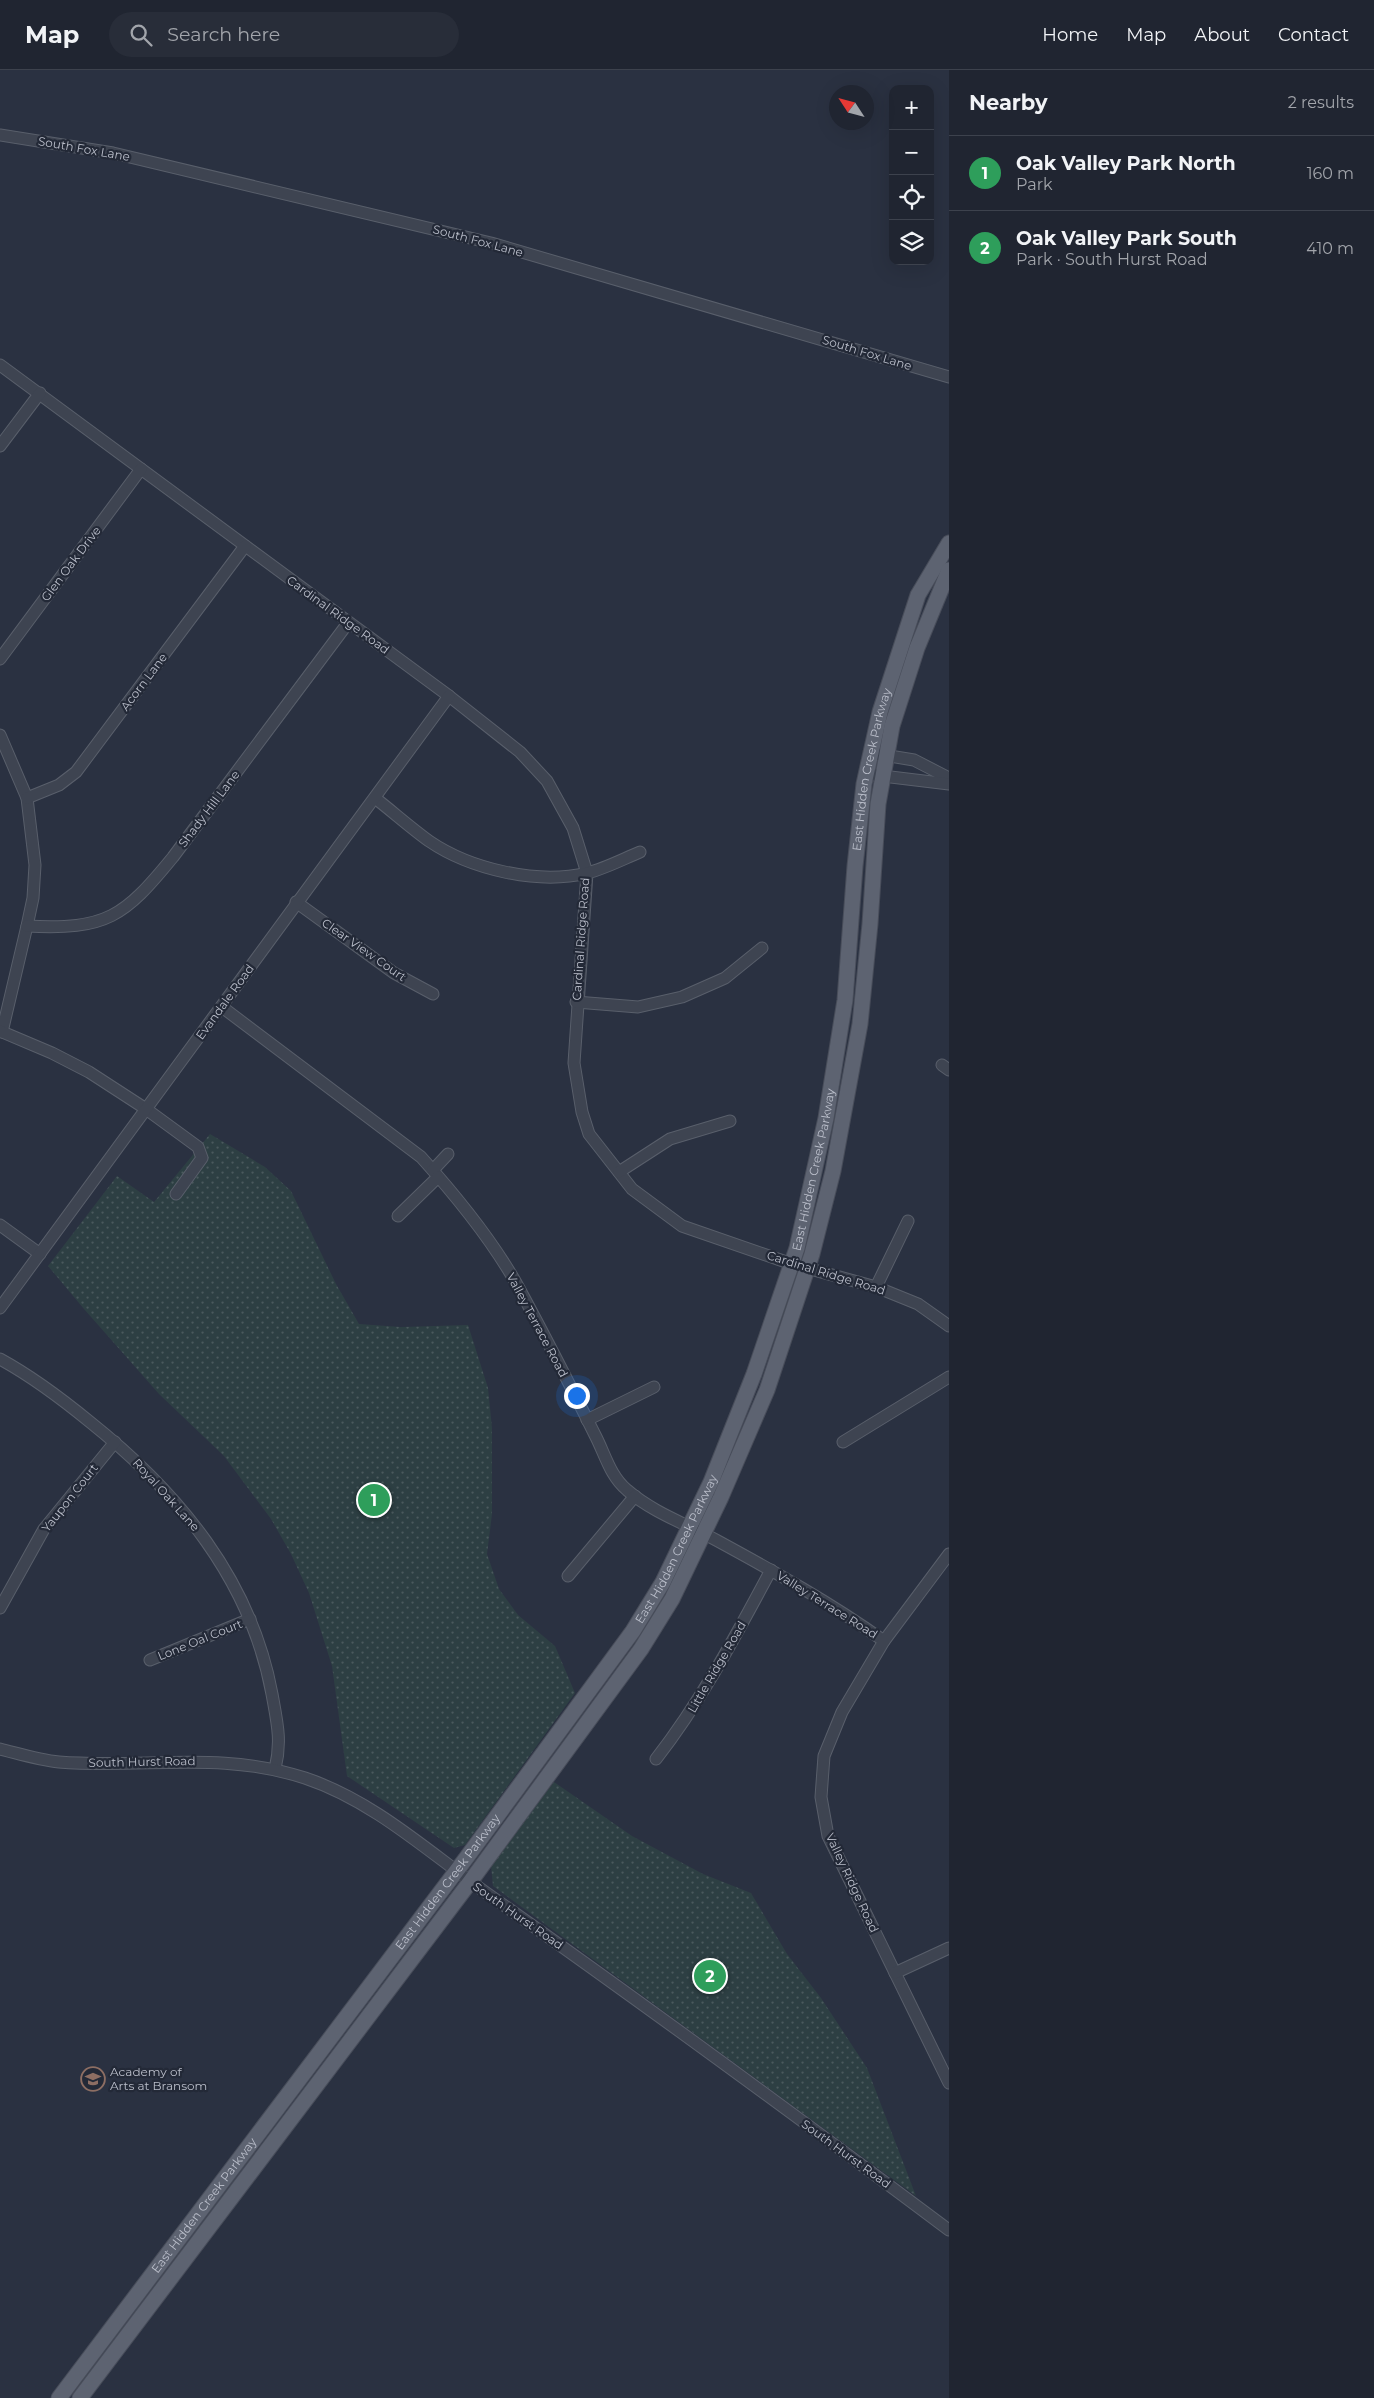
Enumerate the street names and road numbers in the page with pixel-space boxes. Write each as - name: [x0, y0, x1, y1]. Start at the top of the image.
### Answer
- street label: South Fox Lane: [37, 133, 131, 164]
- street label: South Fox Lane: [431, 221, 525, 260]
- street label: South Fox Lane: [821, 332, 914, 373]
- street label: Glen Oak Drive: [38, 523, 104, 604]
- street label: Cardinal Ridge Road: [284, 572, 393, 657]
- street label: Acorn Lane: [117, 650, 170, 713]
- street label: East Hidden Creek Parkway: [849, 686, 894, 852]
- street label: Shady Hill Lane: [175, 767, 242, 850]
- street label: Cardinal Ridge Road: [569, 877, 592, 1001]
- street label: Clear View Court: [319, 915, 410, 984]
- street label: Evandale Road: [192, 961, 257, 1042]
- street label: East Hidden Creek Parkway: [789, 1087, 838, 1252]
- street label: Cardinal Ridge Road: [765, 1247, 887, 1298]
- street label: Valley Terrace Road: [504, 1270, 571, 1380]
- street label: Royal Oak Lane: [130, 1455, 203, 1534]
- street label: Yaupon Court: [38, 1460, 101, 1535]
- street label: East Hidden Creek Parkway: [631, 1472, 720, 1626]
- street label: Valley Terrace Road: [774, 1567, 880, 1642]
- street label: Lone Oal Court: [155, 1616, 245, 1663]
- street label: Little Ridge Road: [684, 1618, 749, 1715]
- street label: South Hurst Road: [88, 1753, 196, 1770]
- street label: East Hidden Creek Parkway: [392, 1811, 503, 1953]
- street label: Valley Ridge Road: [823, 1831, 882, 1935]
- street label: South Hurst Road: [470, 1879, 566, 1952]
- street label: South Hurst Road: [799, 2116, 894, 2191]
- street label: East Hidden Creek Parkway: [148, 2134, 260, 2276]

